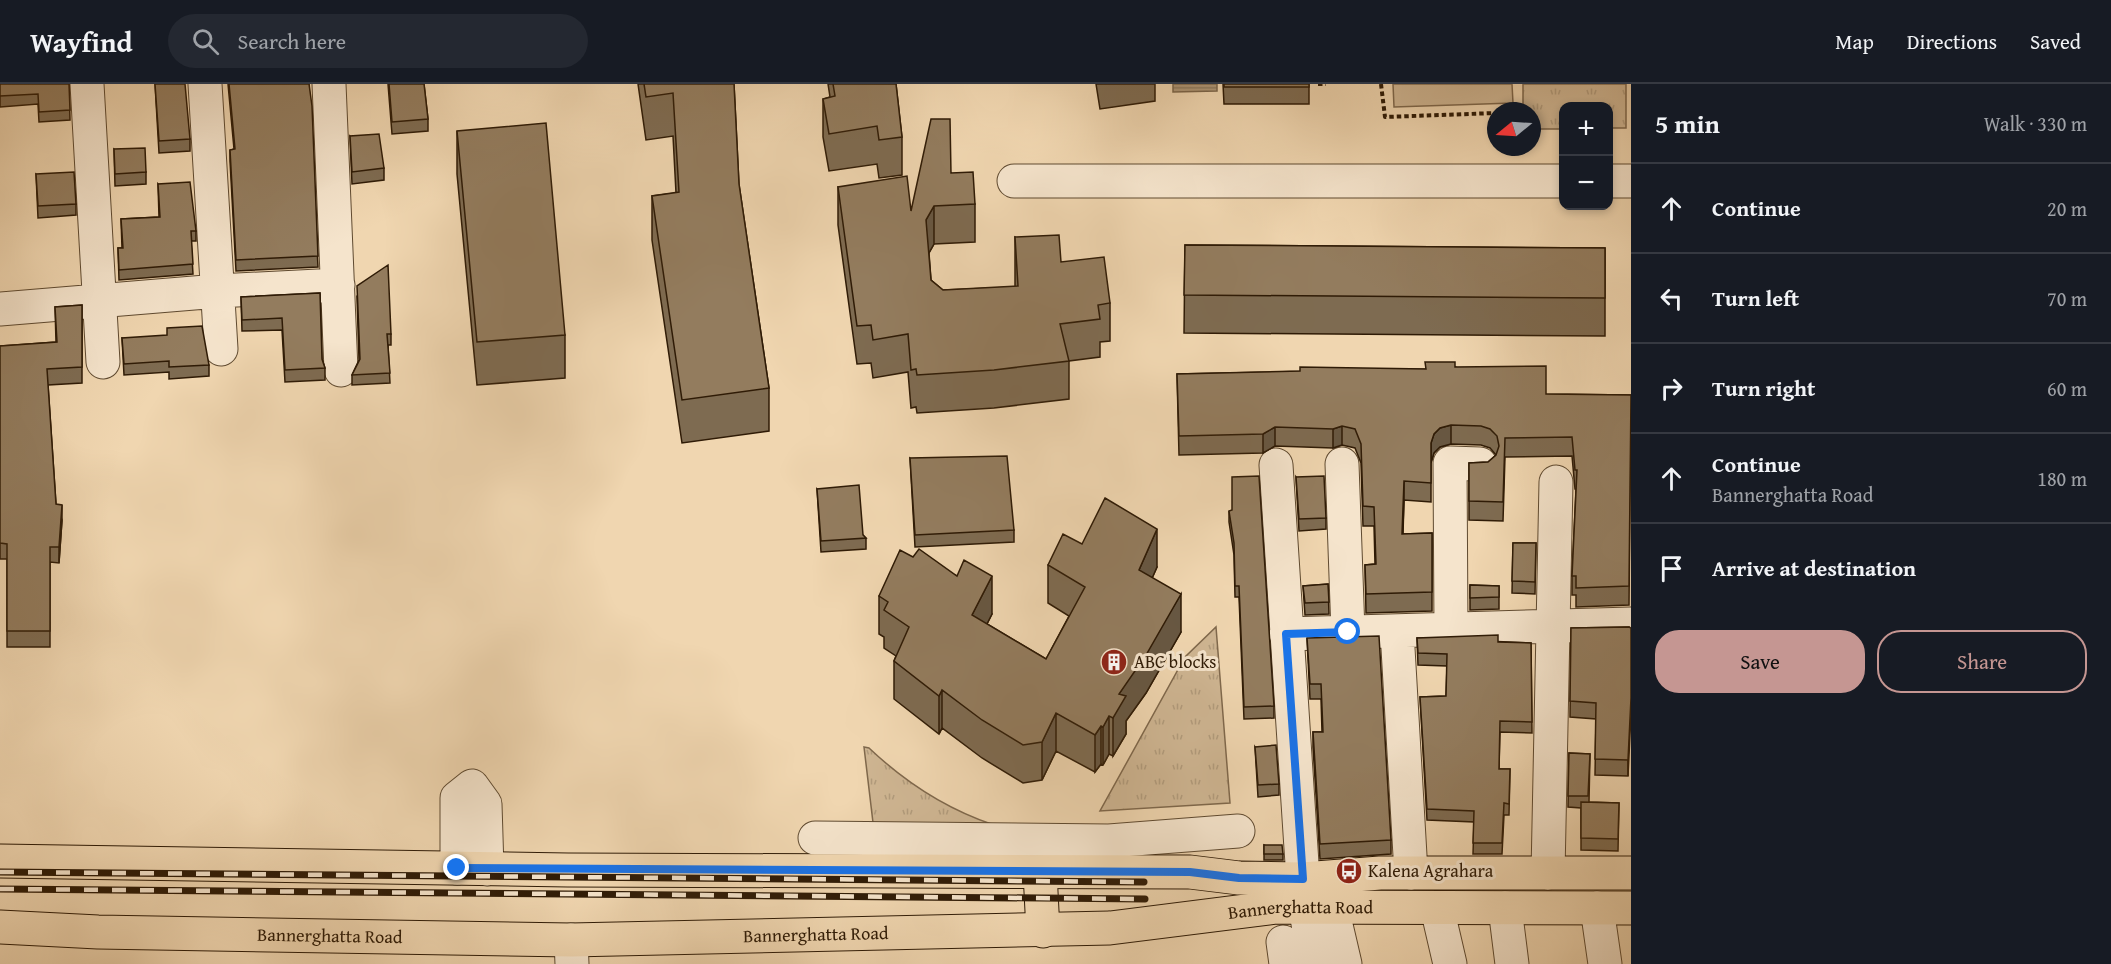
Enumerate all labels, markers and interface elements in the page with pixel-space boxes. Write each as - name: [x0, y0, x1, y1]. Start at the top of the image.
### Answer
- search box: [168, 14, 588, 68]
- text: Wayfind: [30, 21, 132, 62]
- icon: search: [189, 25, 222, 58]
- text: Search here: [237, 25, 346, 57]
- text: Map: [1835, 26, 1874, 57]
- text: Directions: [1907, 26, 1997, 57]
- text: Saved: [2030, 26, 2081, 57]
- north arrow: [1487, 102, 1541, 156]
- map controls: [1559, 102, 1613, 210]
- button: +: [1559, 102, 1613, 156]
- text: 5 min: [1655, 104, 1720, 143]
- text: Walk · 330 m: [1984, 109, 2087, 138]
- button: −: [1559, 156, 1613, 210]
- icon: ahead: [1655, 192, 1688, 225]
- text: Continue: [1712, 192, 1801, 224]
- text: 20 m: [2047, 194, 2087, 223]
- icon: left: [1655, 282, 1688, 315]
- text: Turn left: [1712, 282, 1799, 314]
- text: 70 m: [2047, 284, 2087, 313]
- icon: right: [1655, 372, 1688, 405]
- text: Turn right: [1712, 372, 1815, 404]
- text: 60 m: [2047, 374, 2087, 403]
- text: Continue: [1712, 448, 1801, 480]
- icon: ahead: [1655, 462, 1688, 495]
- text: 180 m: [2037, 464, 2087, 493]
- text: Bannerghatta Road: [1712, 480, 1873, 509]
- icon: arrive: [1655, 552, 1688, 585]
- text: Arrive at destination: [1712, 552, 1916, 584]
- route start: [1334, 618, 1360, 644]
- button: Save: [1655, 630, 1865, 693]
- button: Share: [1877, 630, 2087, 693]
- building icon: ABC blocks: [1099, 647, 1129, 677]
- place label: ABC blocks: [1134, 648, 1216, 675]
- route end: [443, 854, 469, 880]
- bus stop icon: Kalena Agrahara: [1334, 856, 1364, 886]
- place label: Kalena Agrahara: [1368, 857, 1494, 884]
- street label: Bannerghatta Road: [1226, 893, 1373, 926]
- street label: Bannerghatta Road: [743, 919, 889, 949]
- street label: Bannerghatta Road: [257, 921, 403, 950]

